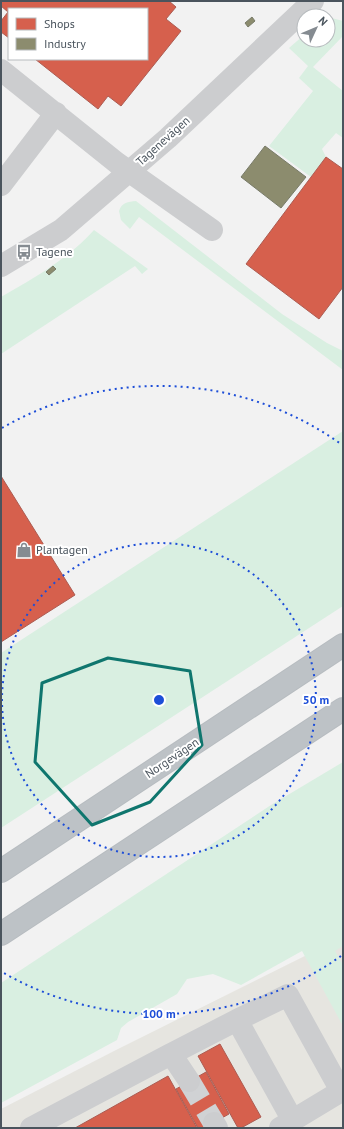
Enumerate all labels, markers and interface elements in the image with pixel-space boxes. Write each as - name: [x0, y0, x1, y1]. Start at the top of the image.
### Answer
- legend: [8, 8, 148, 60]
- north arrow: [296, 8, 336, 48]
- text: N: [316, 14, 331, 29]
- text: Shops: [44, 16, 75, 31]
- text: Industry: [44, 36, 86, 51]
- street label: Tagenevägen: [133, 113, 193, 169]
- bus stop icon: Tagene: [15, 243, 33, 261]
- place label: Tagene: [36, 244, 73, 259]
- shop icon: Plantagen: [15, 541, 33, 559]
- place label: Plantagen: [36, 542, 88, 557]
- text: 50 m: [303, 692, 329, 707]
- centre of rings: [152, 693, 166, 707]
- street label: Norgevägen: [142, 734, 201, 781]
- text: 100 m: [142, 1006, 176, 1021]

